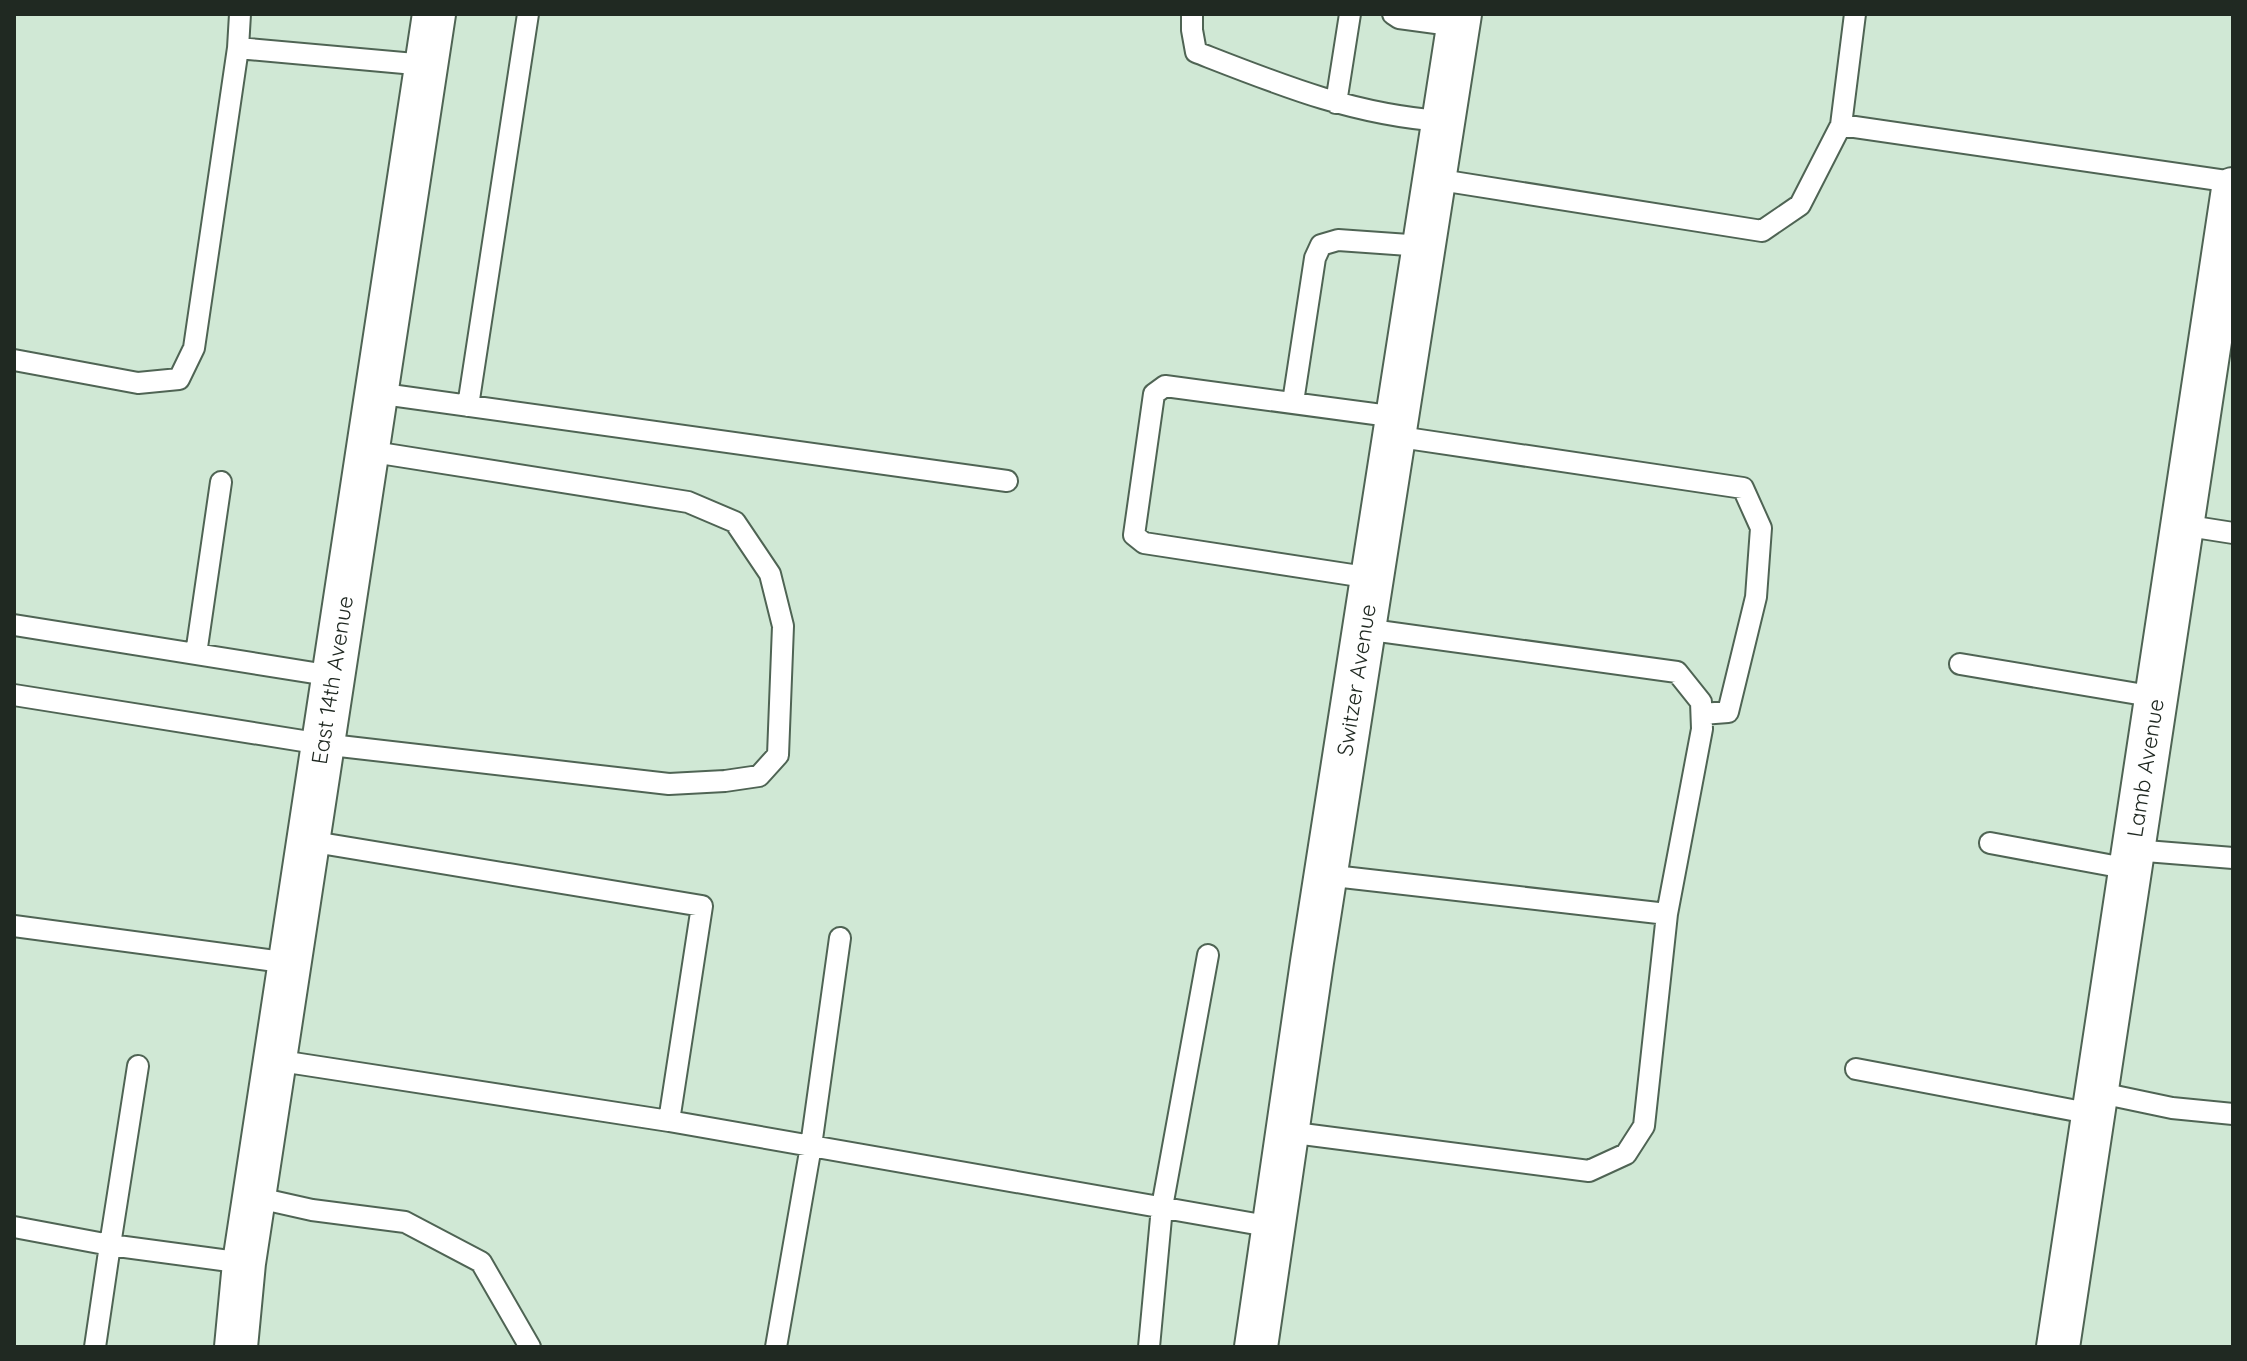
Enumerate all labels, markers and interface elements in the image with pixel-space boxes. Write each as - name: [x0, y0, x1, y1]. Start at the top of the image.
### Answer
- street label: East 14th Avenue: [305, 594, 359, 766]
- street label: Switzer Avenue: [1330, 602, 1382, 758]
- street label: Lamb Avenue: [2120, 697, 2170, 839]

